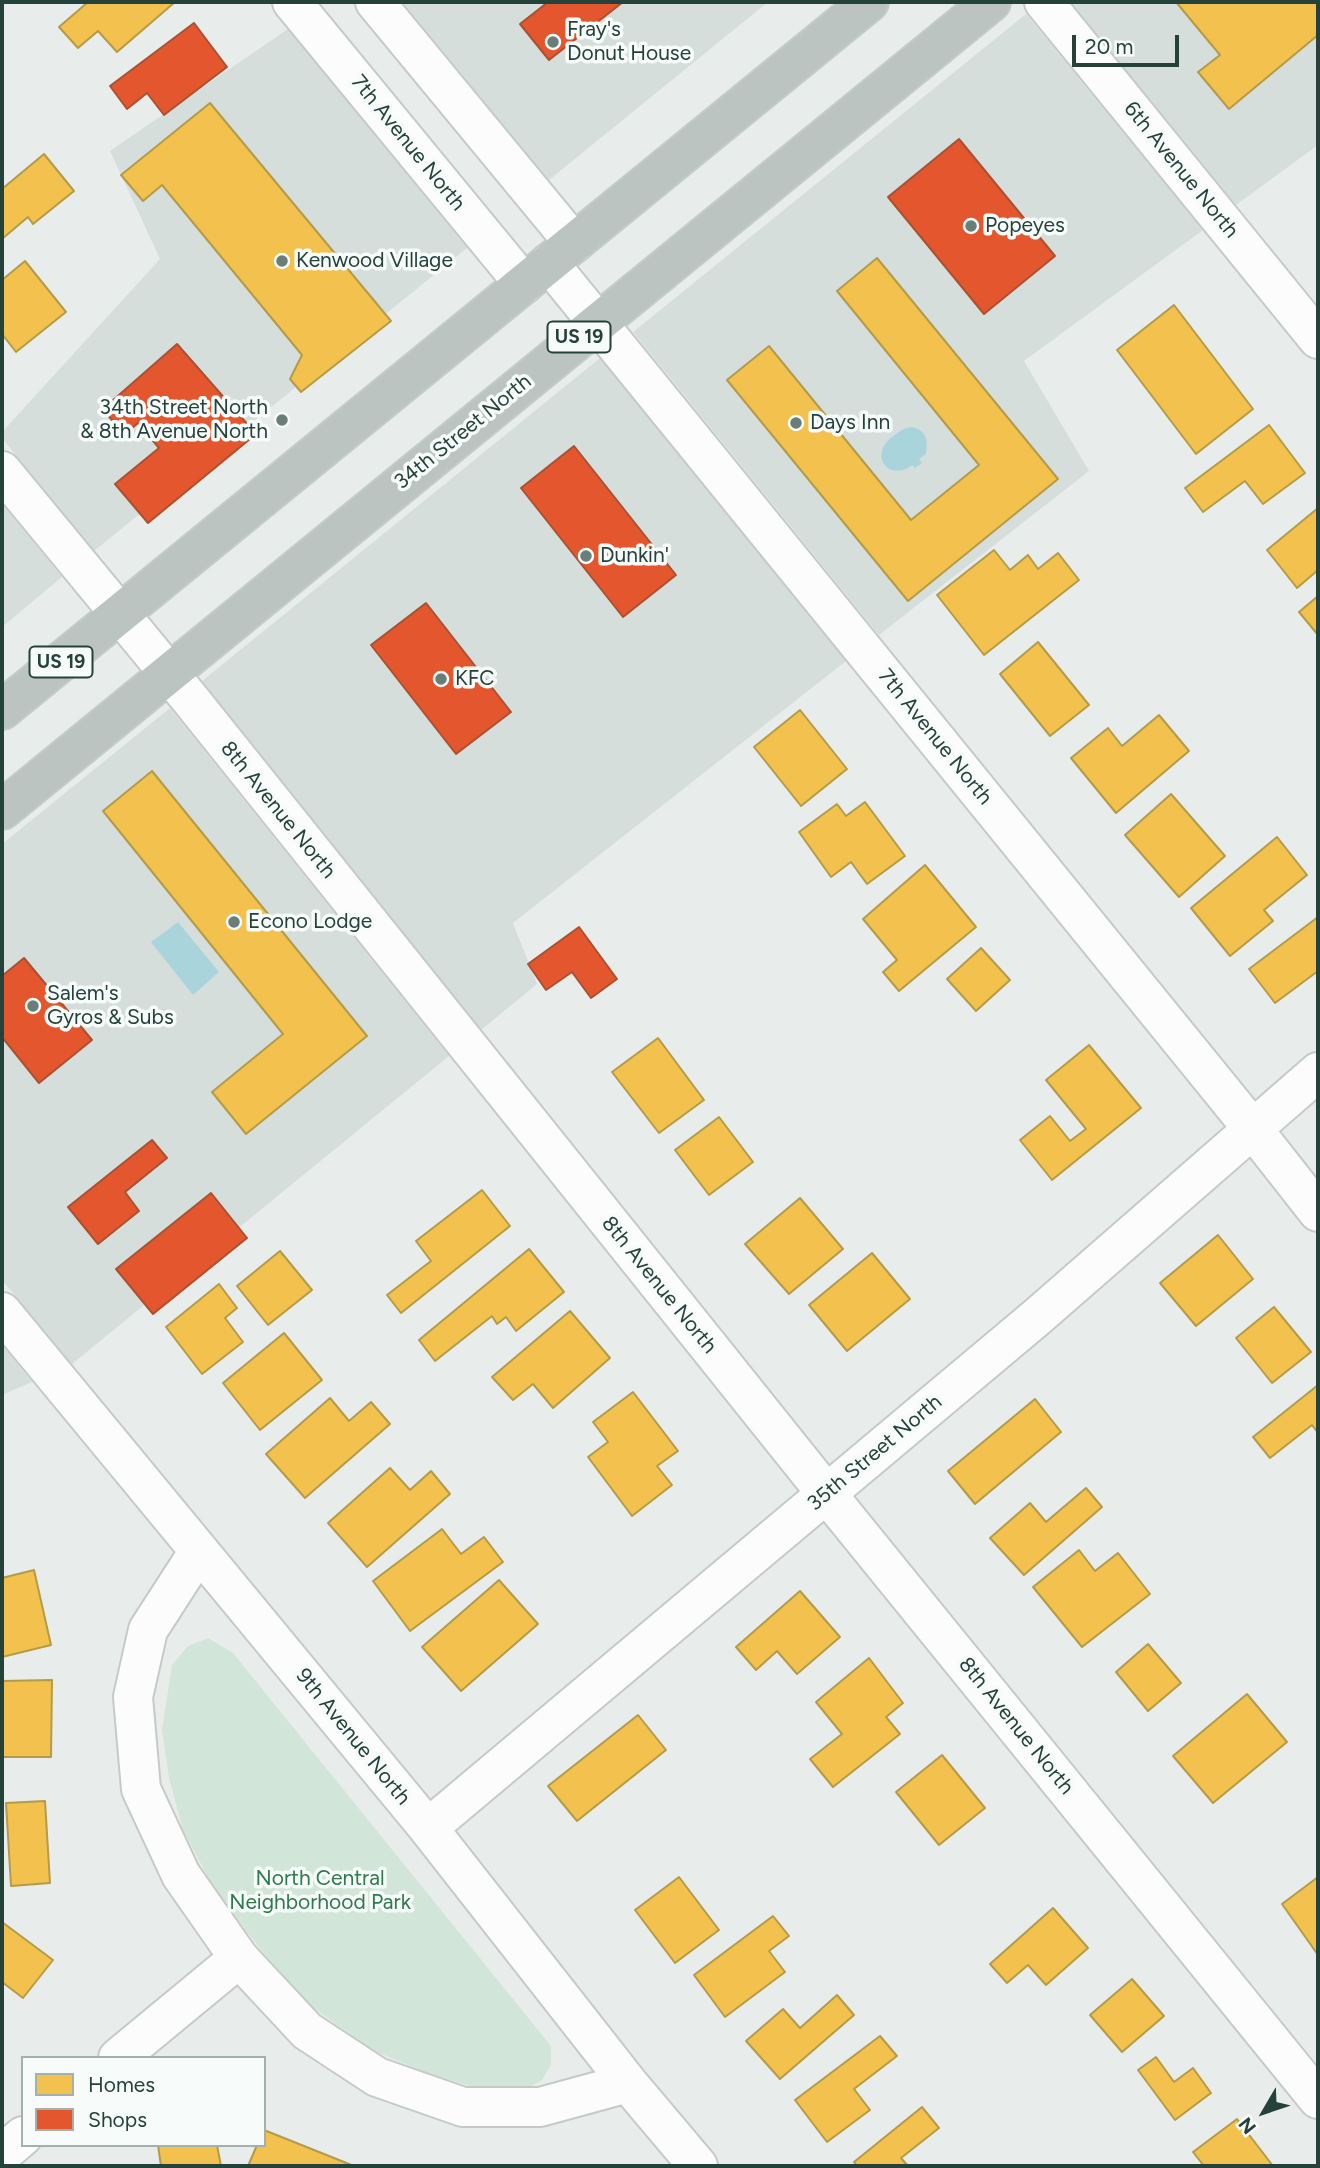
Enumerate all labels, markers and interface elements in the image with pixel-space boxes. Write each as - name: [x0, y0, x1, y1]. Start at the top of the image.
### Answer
- place label: Fray's Donut House: [567, 17, 691, 67]
- scale bar: [1075, 21, 1182, 65]
- marker: Fray's Donut House: [545, 34, 561, 50]
- text: 20 m: [1085, 34, 1133, 59]
- street label: 7th Avenue North: [345, 70, 471, 216]
- street label: 6th Avenue North: [1118, 97, 1244, 243]
- place label: Popeyes: [985, 213, 1065, 239]
- marker: Popeyes: [963, 218, 979, 234]
- place label: Kenwood Village: [296, 248, 453, 274]
- marker: Kenwood Village: [274, 253, 290, 269]
- road number: US 19: [548, 322, 610, 352]
- street label: 34th Street North: [390, 369, 536, 495]
- place label: 34th Street North & 8th Avenue North: [80, 395, 268, 445]
- place label: Days Inn: [810, 410, 890, 436]
- marker: 34th Street North & 8th Avenue North: [274, 412, 290, 428]
- marker: Days Inn: [788, 415, 804, 431]
- place label: Dunkin': [600, 543, 669, 569]
- marker: Dunkin': [578, 548, 594, 564]
- road number: US 19: [29, 646, 92, 678]
- street label: 7th Avenue North: [872, 664, 998, 810]
- place label: KFC: [455, 666, 494, 692]
- marker: KFC: [433, 671, 449, 687]
- street label: 8th Avenue North: [215, 736, 341, 884]
- place label: Econo Lodge: [248, 909, 372, 935]
- marker: Econo Lodge: [226, 914, 242, 930]
- place label: Salem's Gyros & Subs: [47, 981, 174, 1031]
- marker: Salem's Gyros & Subs: [25, 998, 41, 1014]
- street label: 8th Avenue North: [596, 1211, 722, 1359]
- street label: 35th Street North: [803, 1390, 947, 1516]
- street label: 8th Avenue North: [953, 1652, 1079, 1800]
- street label: 9th Avenue North: [290, 1664, 416, 1810]
- park label: North Central Neighborhood Park: [229, 1866, 411, 1916]
- legend: [21, 2056, 266, 2147]
- text: Homes: [88, 2072, 155, 2097]
- north arrow: [1229, 2077, 1299, 2147]
- text: Shops: [88, 2107, 147, 2132]
- text: N: [1234, 2113, 1261, 2138]

